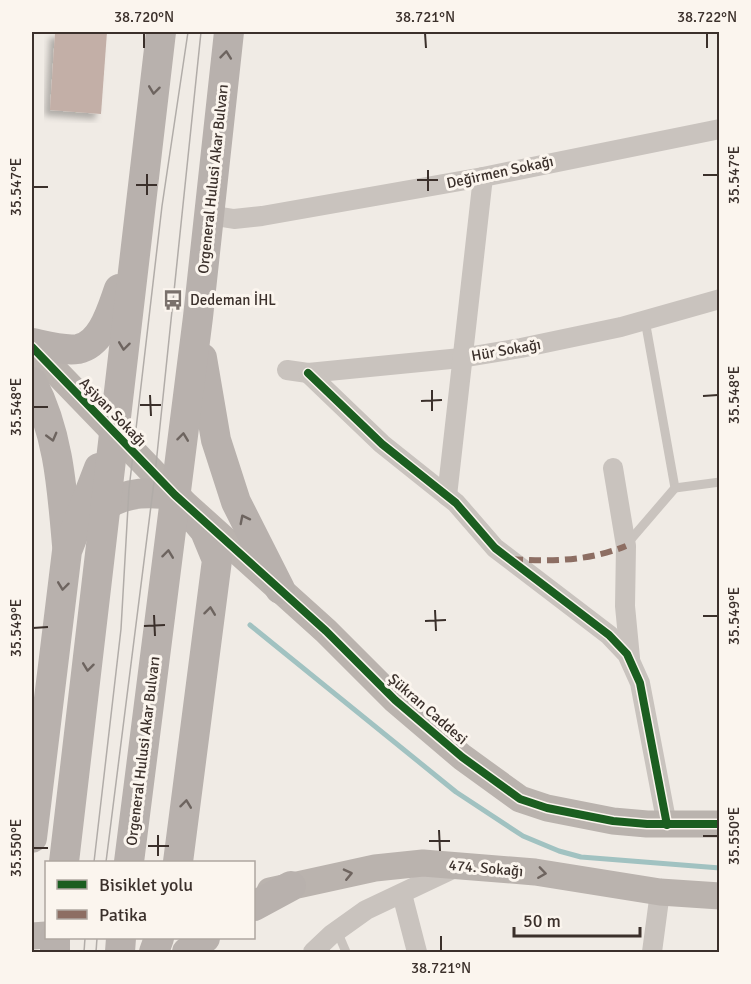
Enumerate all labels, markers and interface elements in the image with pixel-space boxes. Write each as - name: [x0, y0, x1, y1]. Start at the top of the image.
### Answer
- text: 38.720°N: [114, 8, 174, 26]
- text: 38.721°N: [395, 8, 455, 26]
- text: 38.722°N: [677, 8, 737, 26]
- one-way arrow: [219, 51, 232, 60]
- street label: Orgeneral Hulusi Akar Bulvarı: [194, 83, 232, 275]
- one-way arrow: [149, 85, 161, 94]
- text: 35.547°E: [725, 146, 743, 204]
- street label: Değirmen Sokağı: [445, 152, 555, 192]
- text: 35.547°E: [7, 158, 25, 216]
- bus stop icon: Dedeman İHL: [161, 288, 185, 312]
- place label: Dedeman İHL: [190, 291, 276, 309]
- street label: Hür Sokağı: [470, 335, 542, 365]
- one-way arrow: [118, 341, 131, 350]
- text: 35.548°E: [725, 366, 743, 424]
- street label: Aşiyan Sokağı: [76, 374, 150, 450]
- text: 35.548°E: [7, 378, 25, 436]
- one-way arrow: [44, 432, 57, 442]
- one-way arrow: [176, 432, 188, 441]
- one-way arrow: [240, 514, 251, 525]
- one-way arrow: [161, 550, 174, 559]
- one-way arrow: [57, 582, 69, 591]
- text: 35.549°E: [725, 587, 743, 645]
- text: 35.549°E: [7, 599, 25, 657]
- one-way arrow: [203, 606, 216, 616]
- street label: Orgeneral Hulusi Akar Bulvarı: [122, 655, 164, 847]
- one-way arrow: [82, 663, 95, 672]
- street label: Şükran Caddesi: [385, 670, 471, 748]
- one-way arrow: [179, 800, 191, 809]
- text: 35.550°E: [725, 807, 743, 865]
- text: 35.550°E: [7, 819, 25, 877]
- street label: 474. Sokağı: [448, 856, 524, 880]
- legend: [45, 861, 255, 939]
- one-way arrow: [537, 866, 547, 879]
- one-way arrow: [343, 868, 353, 881]
- text: Bisiklet yolu: [99, 874, 193, 896]
- scale bar: [514, 900, 640, 938]
- text: Patika: [99, 904, 147, 926]
- text: 50 m: [523, 910, 561, 932]
- text: 38.721°N: [411, 959, 471, 977]

